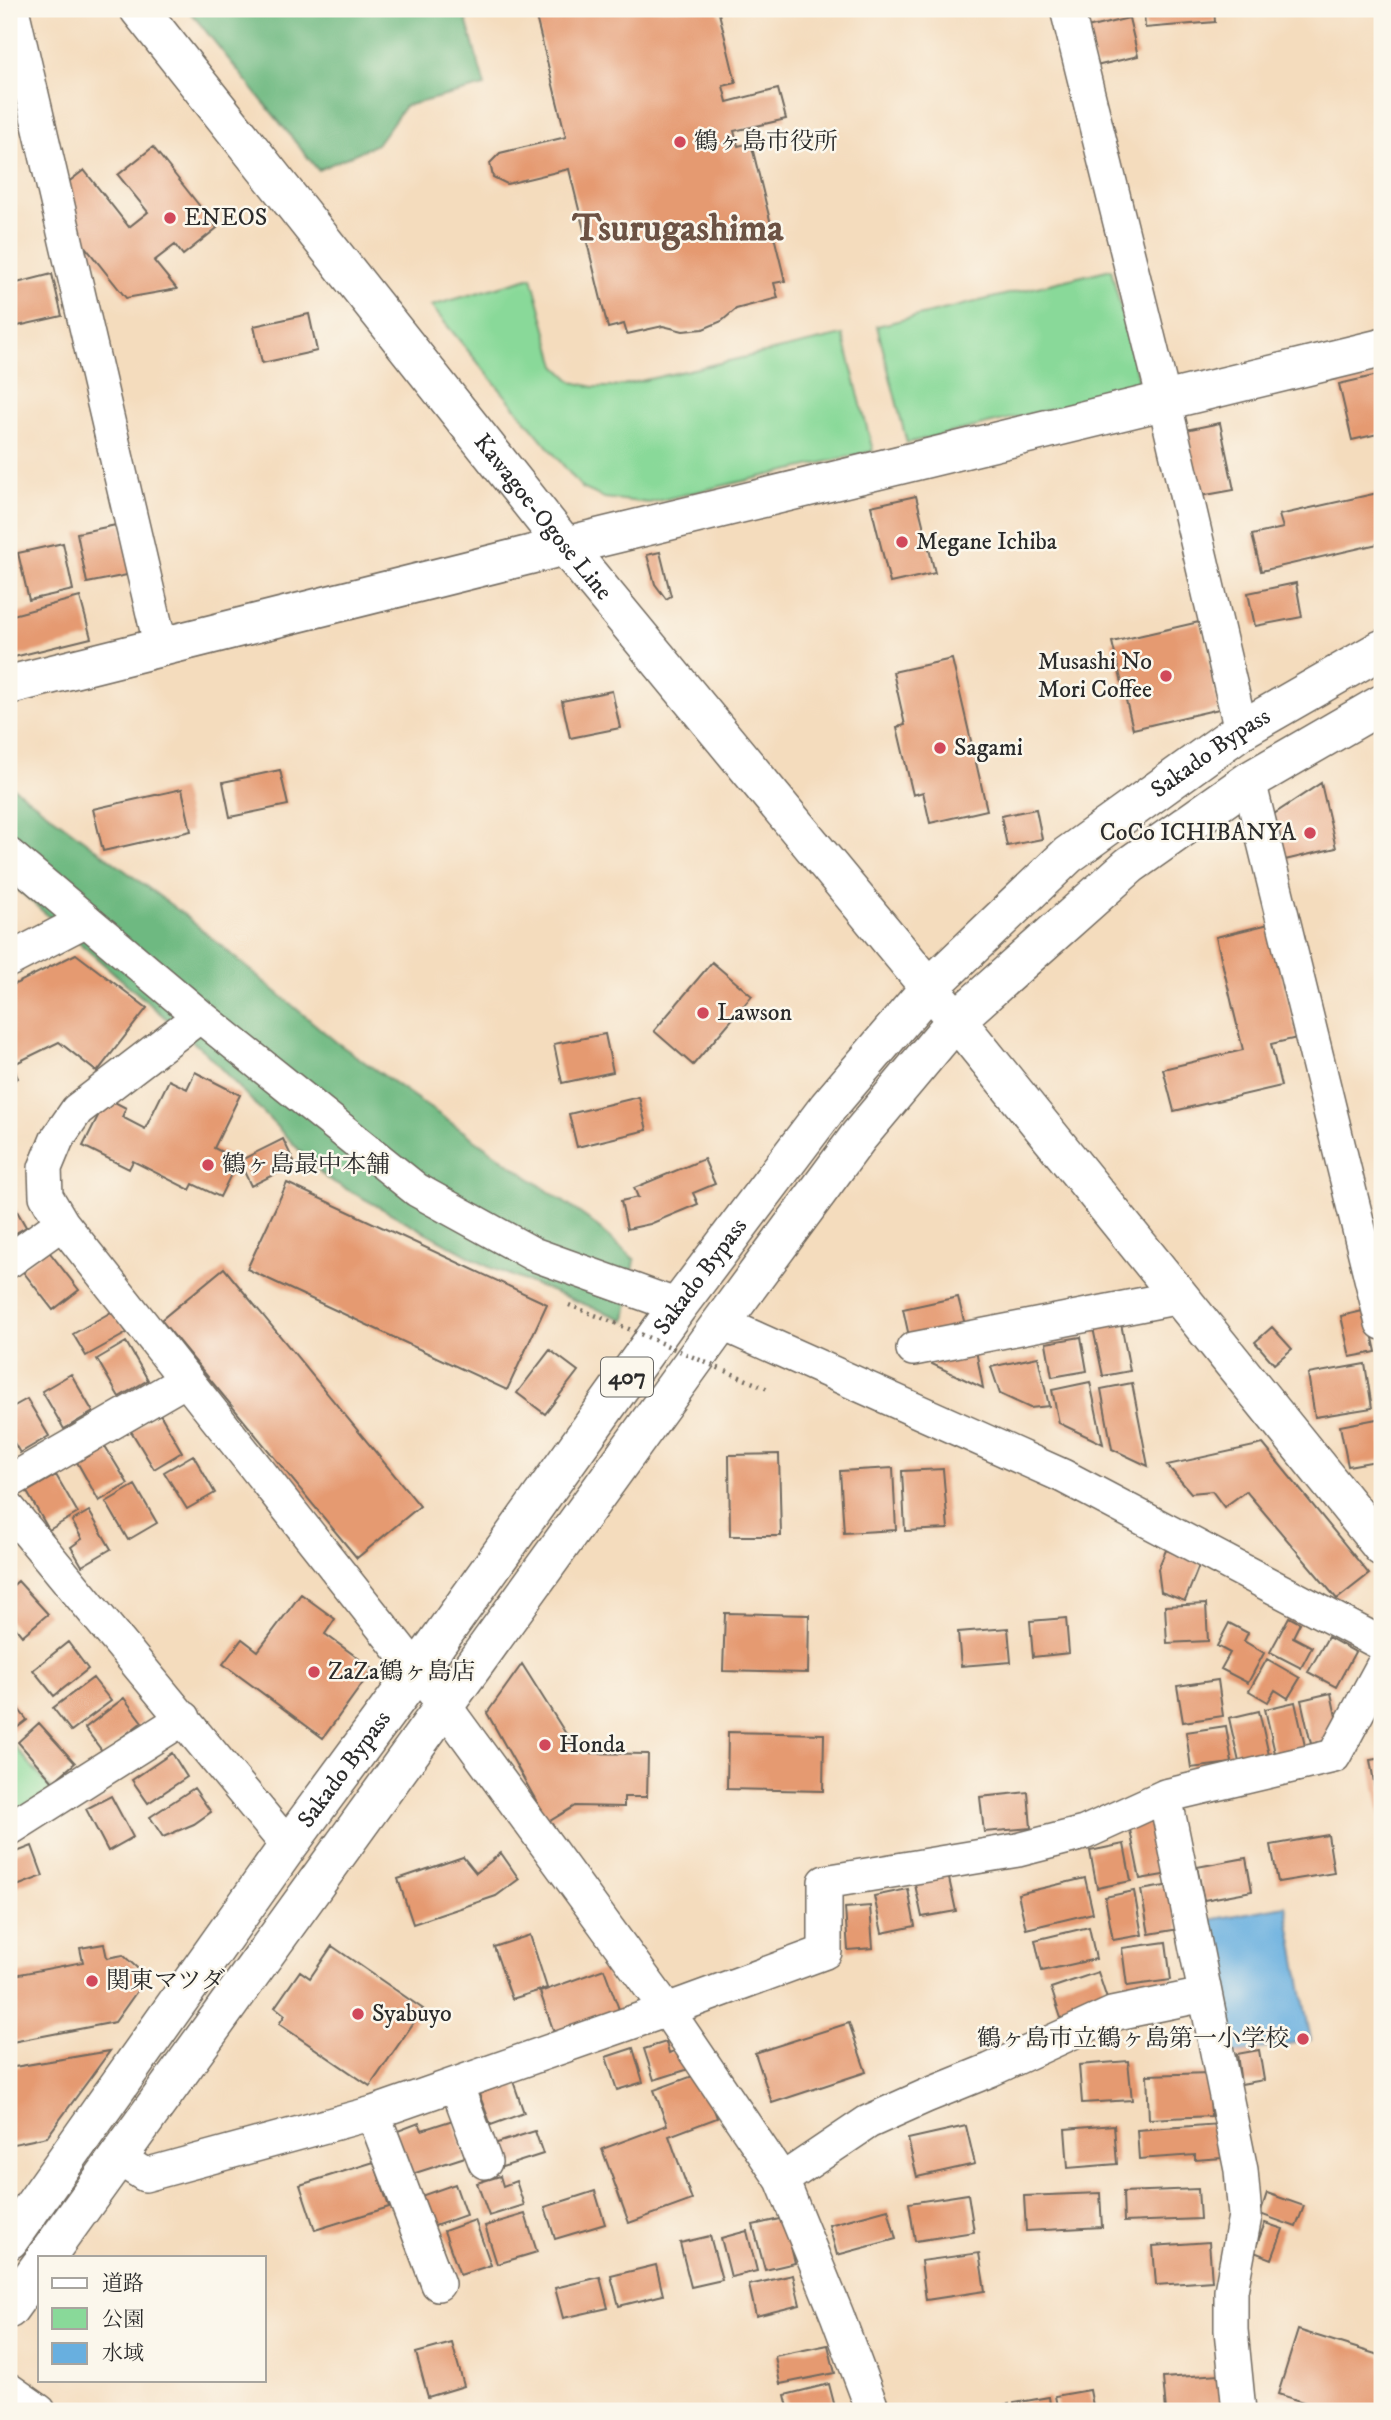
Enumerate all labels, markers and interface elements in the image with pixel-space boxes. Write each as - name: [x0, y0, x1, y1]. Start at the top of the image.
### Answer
- place label: 鶴ヶ島市役所: [694, 127, 838, 157]
- marker: 鶴ヶ島市役所: [672, 134, 688, 150]
- place label: ENEOS: [184, 203, 267, 233]
- district label: Tsurugashima: [572, 205, 784, 253]
- marker: ENEOS: [162, 210, 178, 226]
- street label: Kawagoe-Ogose Line: [467, 428, 619, 607]
- place label: Megane Ichiba: [916, 527, 1058, 557]
- marker: Megane Ichiba: [894, 534, 910, 550]
- place label: Musashi No Mori Coffee: [1038, 647, 1152, 705]
- marker: Musashi No Mori Coffee: [1158, 668, 1174, 684]
- street label: Sakado Bypass: [1145, 701, 1276, 805]
- place label: Sagami: [954, 733, 1023, 763]
- marker: Sagami: [932, 740, 948, 756]
- place label: CoCo ICHIBANYA: [1100, 818, 1297, 848]
- marker: CoCo ICHIBANYA: [1302, 825, 1318, 841]
- place label: Lawson: [717, 998, 792, 1028]
- marker: Lawson: [695, 1005, 711, 1021]
- place label: 鶴ヶ島最中本舗: [222, 1150, 390, 1180]
- marker: 鶴ヶ島最中本舗: [200, 1157, 216, 1173]
- street label: Sakado Bypass: [647, 1212, 754, 1341]
- road number: 407: [601, 1358, 653, 1396]
- place label: ZaZa鶴ヶ島店: [328, 1657, 475, 1687]
- marker: ZaZa鶴ヶ島店: [306, 1664, 322, 1680]
- street label: Sakado Bypass: [291, 1705, 398, 1834]
- place label: Honda: [559, 1730, 626, 1760]
- marker: Honda: [537, 1737, 553, 1753]
- place label: 関東マツダ: [106, 1966, 225, 1996]
- marker: 関東マツダ: [84, 1973, 100, 1989]
- place label: Syabuyo: [372, 1999, 452, 2029]
- marker: Syabuyo: [350, 2006, 366, 2022]
- place label: 鶴ヶ島市立鶴ヶ島第一小学校: [977, 2024, 1289, 2054]
- marker: 鶴ヶ島市立鶴ヶ島第一小学校: [1295, 2031, 1311, 2047]
- legend: [38, 2256, 266, 2382]
- text: 道路: [102, 2271, 144, 2297]
- text: 公園: [102, 2307, 144, 2333]
- text: 水域: [102, 2341, 144, 2367]

